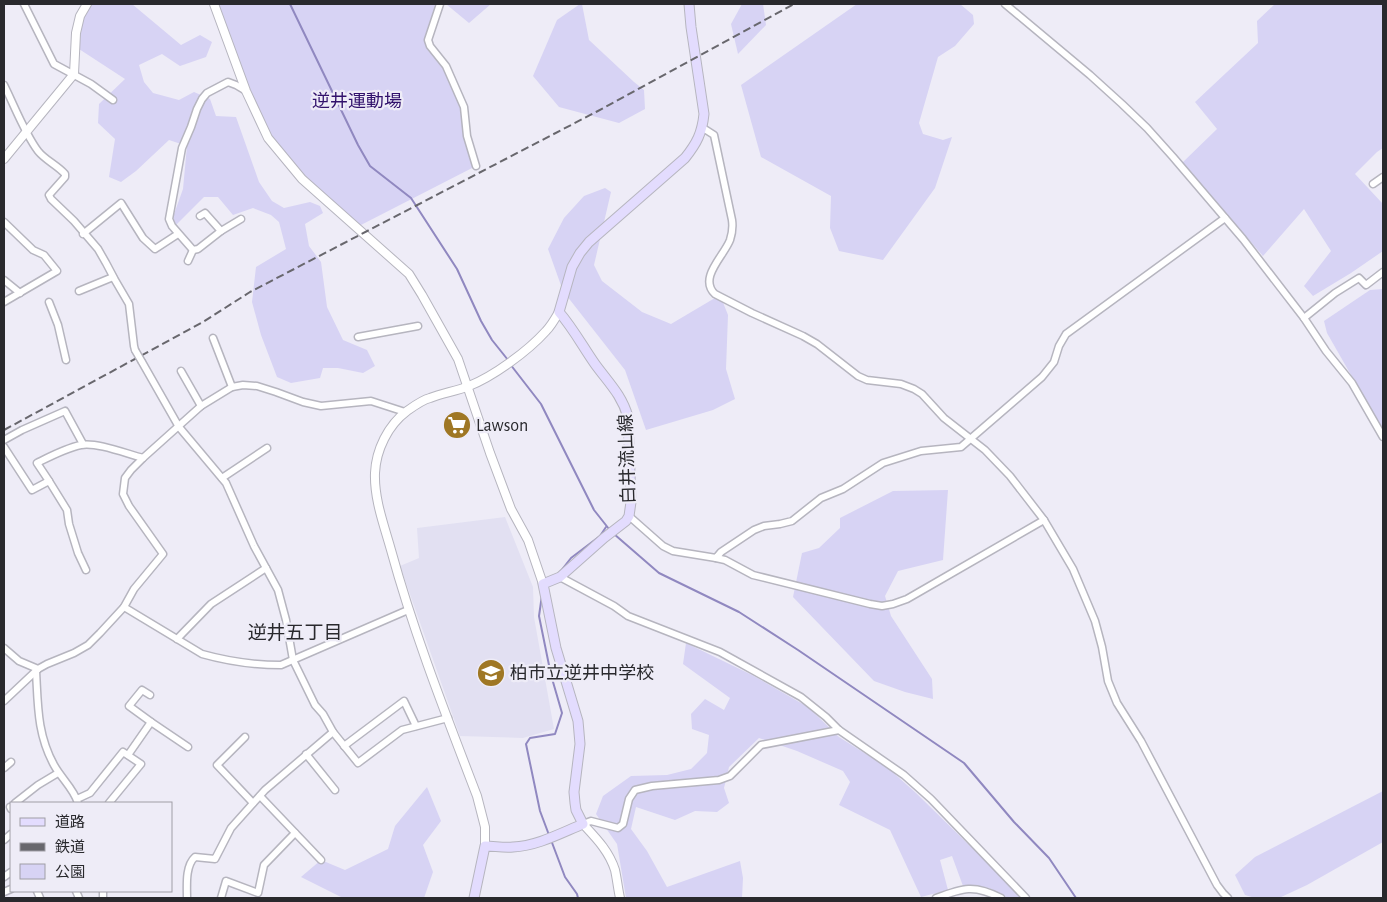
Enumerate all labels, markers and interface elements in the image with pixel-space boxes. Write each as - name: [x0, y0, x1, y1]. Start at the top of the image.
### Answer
- park label: 逆井運動場: [312, 91, 402, 111]
- supermarket icon: Lawson: [442, 410, 472, 440]
- street label: 白井流山線: [615, 414, 639, 504]
- place label: Lawson: [476, 417, 528, 435]
- district label: 逆井五丁目: [247, 623, 343, 643]
- school or university icon: 柏市立逆井中学校: [476, 658, 506, 688]
- place label: 柏市立逆井中学校: [510, 663, 654, 683]
- legend: [10, 802, 172, 892]
- text: 道路: [55, 814, 85, 830]
- text: 鉄道: [55, 839, 85, 855]
- text: 公園: [55, 864, 85, 880]

